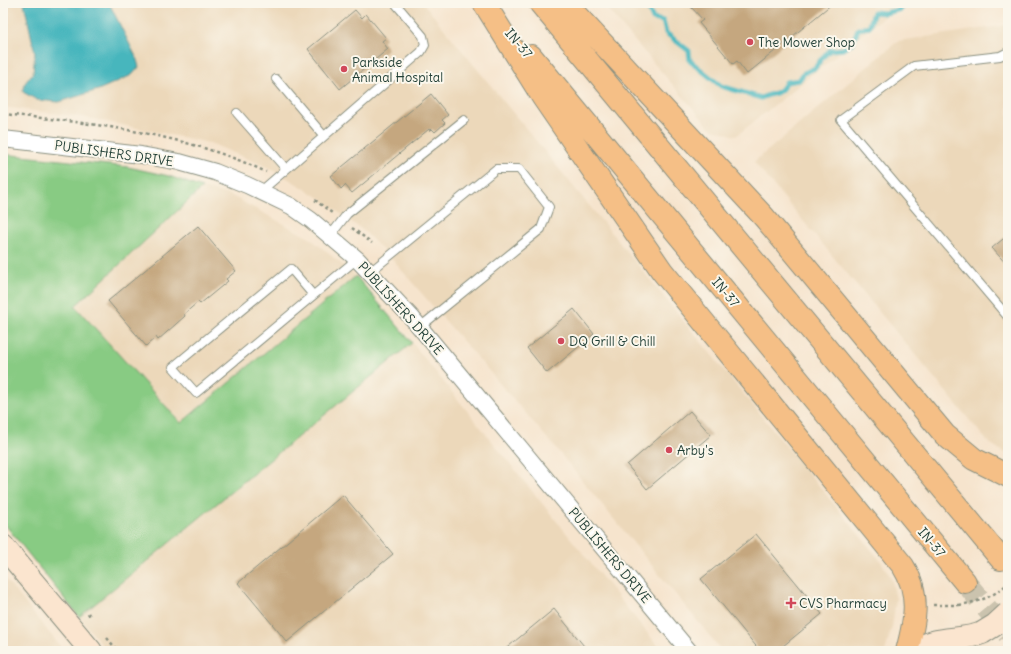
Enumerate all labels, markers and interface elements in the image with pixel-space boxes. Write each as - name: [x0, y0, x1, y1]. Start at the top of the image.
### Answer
- street label: IN-37: [501, 25, 536, 62]
- place label: The Mower Shop: [758, 34, 855, 51]
- marker: The Mower Shop: [745, 37, 755, 47]
- place label: Parkside Animal Hospital: [352, 54, 443, 86]
- marker: Parkside Animal Hospital: [339, 64, 349, 74]
- street label: PUBLISHERS DRIVE: [53, 137, 175, 170]
- street label: PUBLISHERS DRIVE: [354, 258, 447, 359]
- street label: IN-37: [708, 274, 743, 311]
- place label: DQ Grill & Chill: [569, 333, 655, 350]
- marker: DQ Grill & Chill: [556, 336, 566, 346]
- place label: Arby's: [677, 442, 714, 459]
- marker: Arby's: [664, 445, 674, 455]
- street label: PUBLISHERS DRIVE: [565, 504, 655, 607]
- street label: IN-37: [914, 524, 949, 561]
- place label: CVS Pharmacy: [799, 595, 887, 612]
- marker: CVS Pharmacy: [786, 598, 796, 608]

